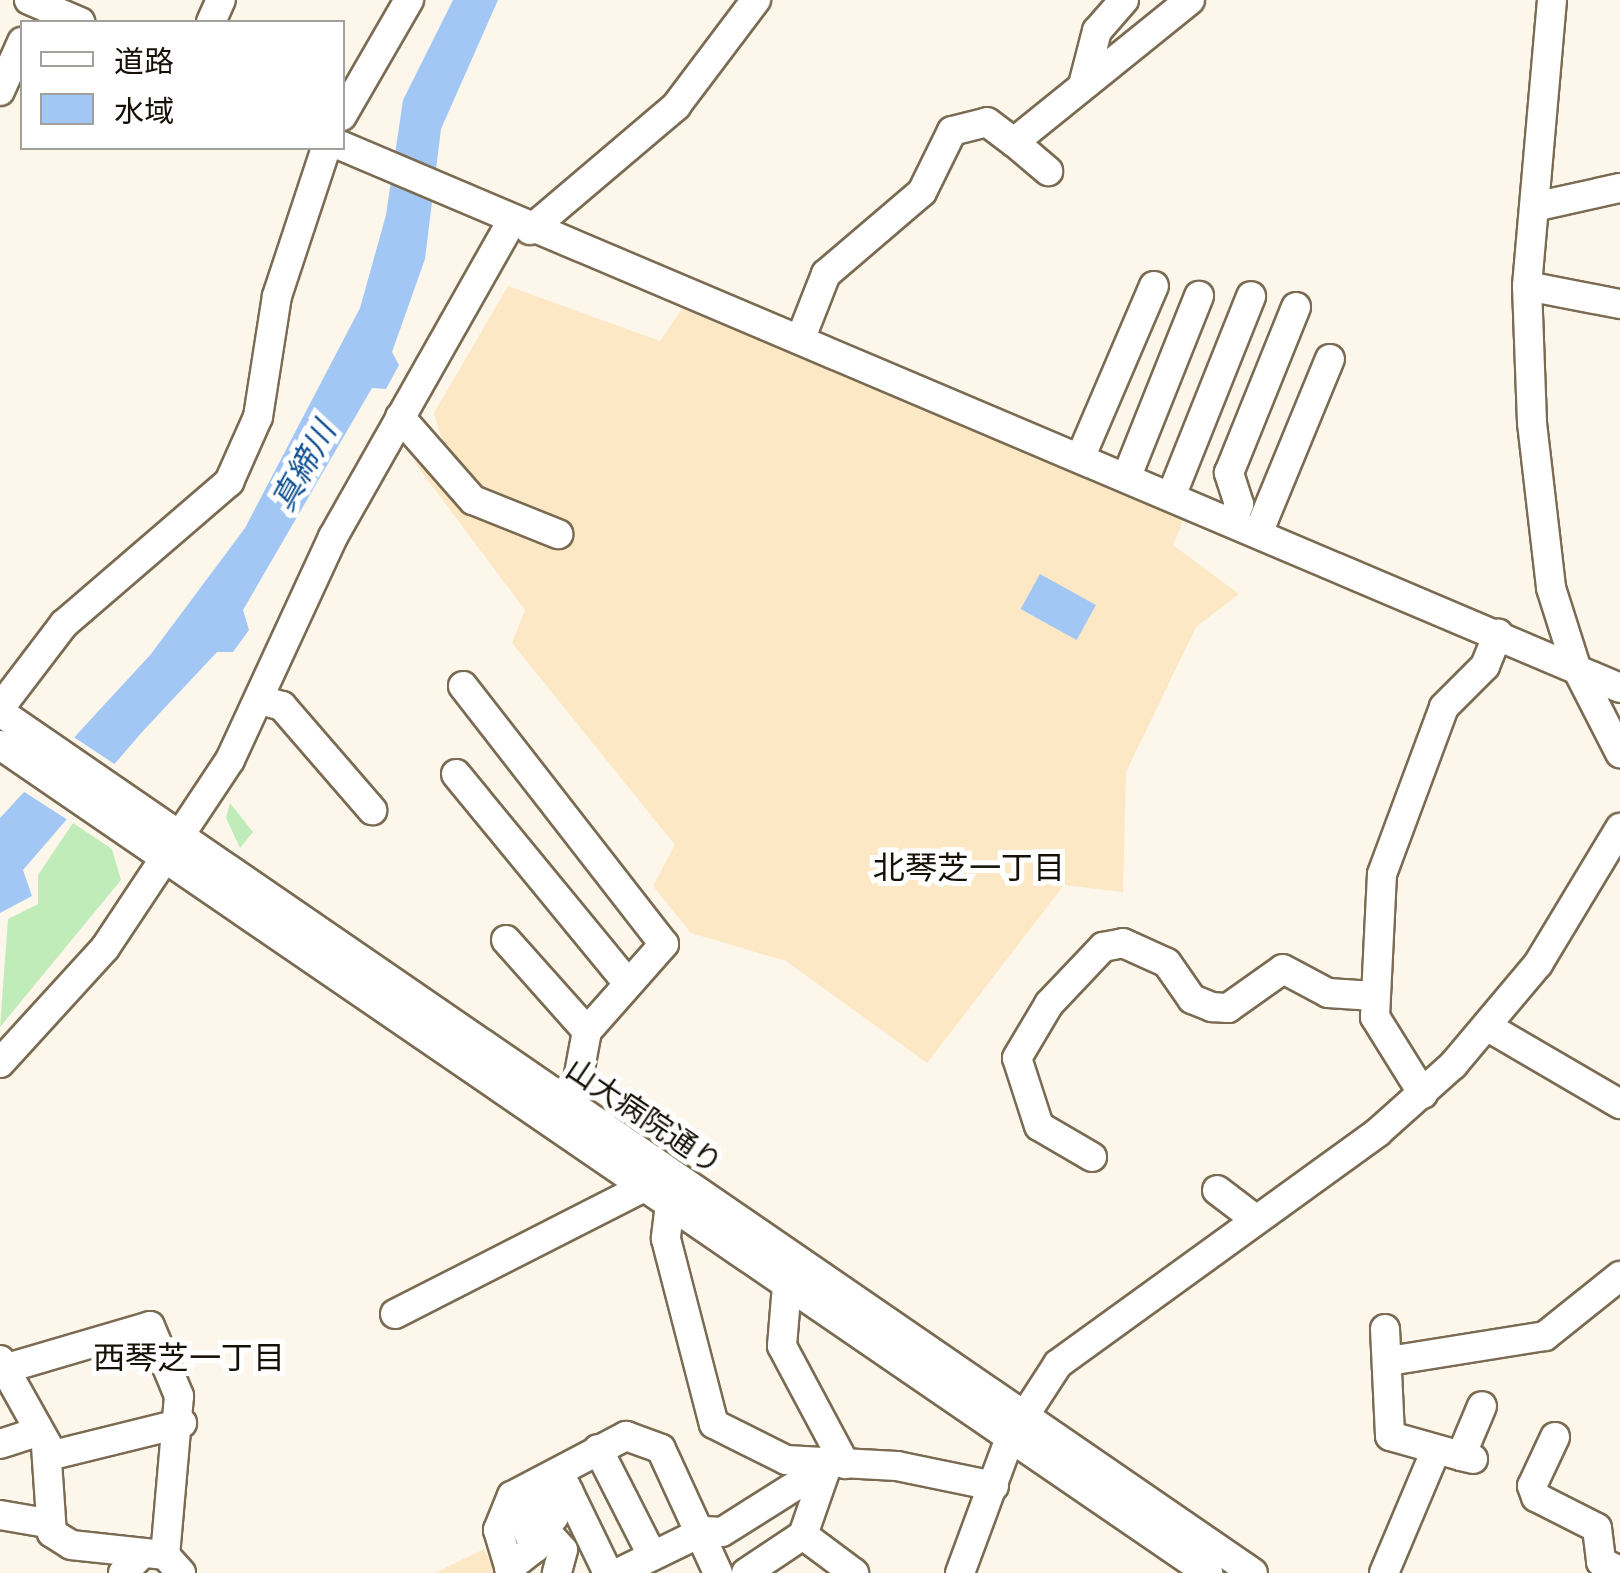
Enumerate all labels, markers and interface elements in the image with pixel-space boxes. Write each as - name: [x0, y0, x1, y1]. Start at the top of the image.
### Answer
- legend: [20, 20, 345, 150]
- text: 道路: [114, 42, 174, 78]
- text: 水域: [114, 92, 174, 128]
- water label: 真締川: [263, 415, 343, 517]
- district label: 北琴芝一丁目: [873, 848, 1065, 886]
- street label: 山大病院通り: [560, 1050, 730, 1180]
- district label: 西琴芝一丁目: [93, 1338, 285, 1376]

